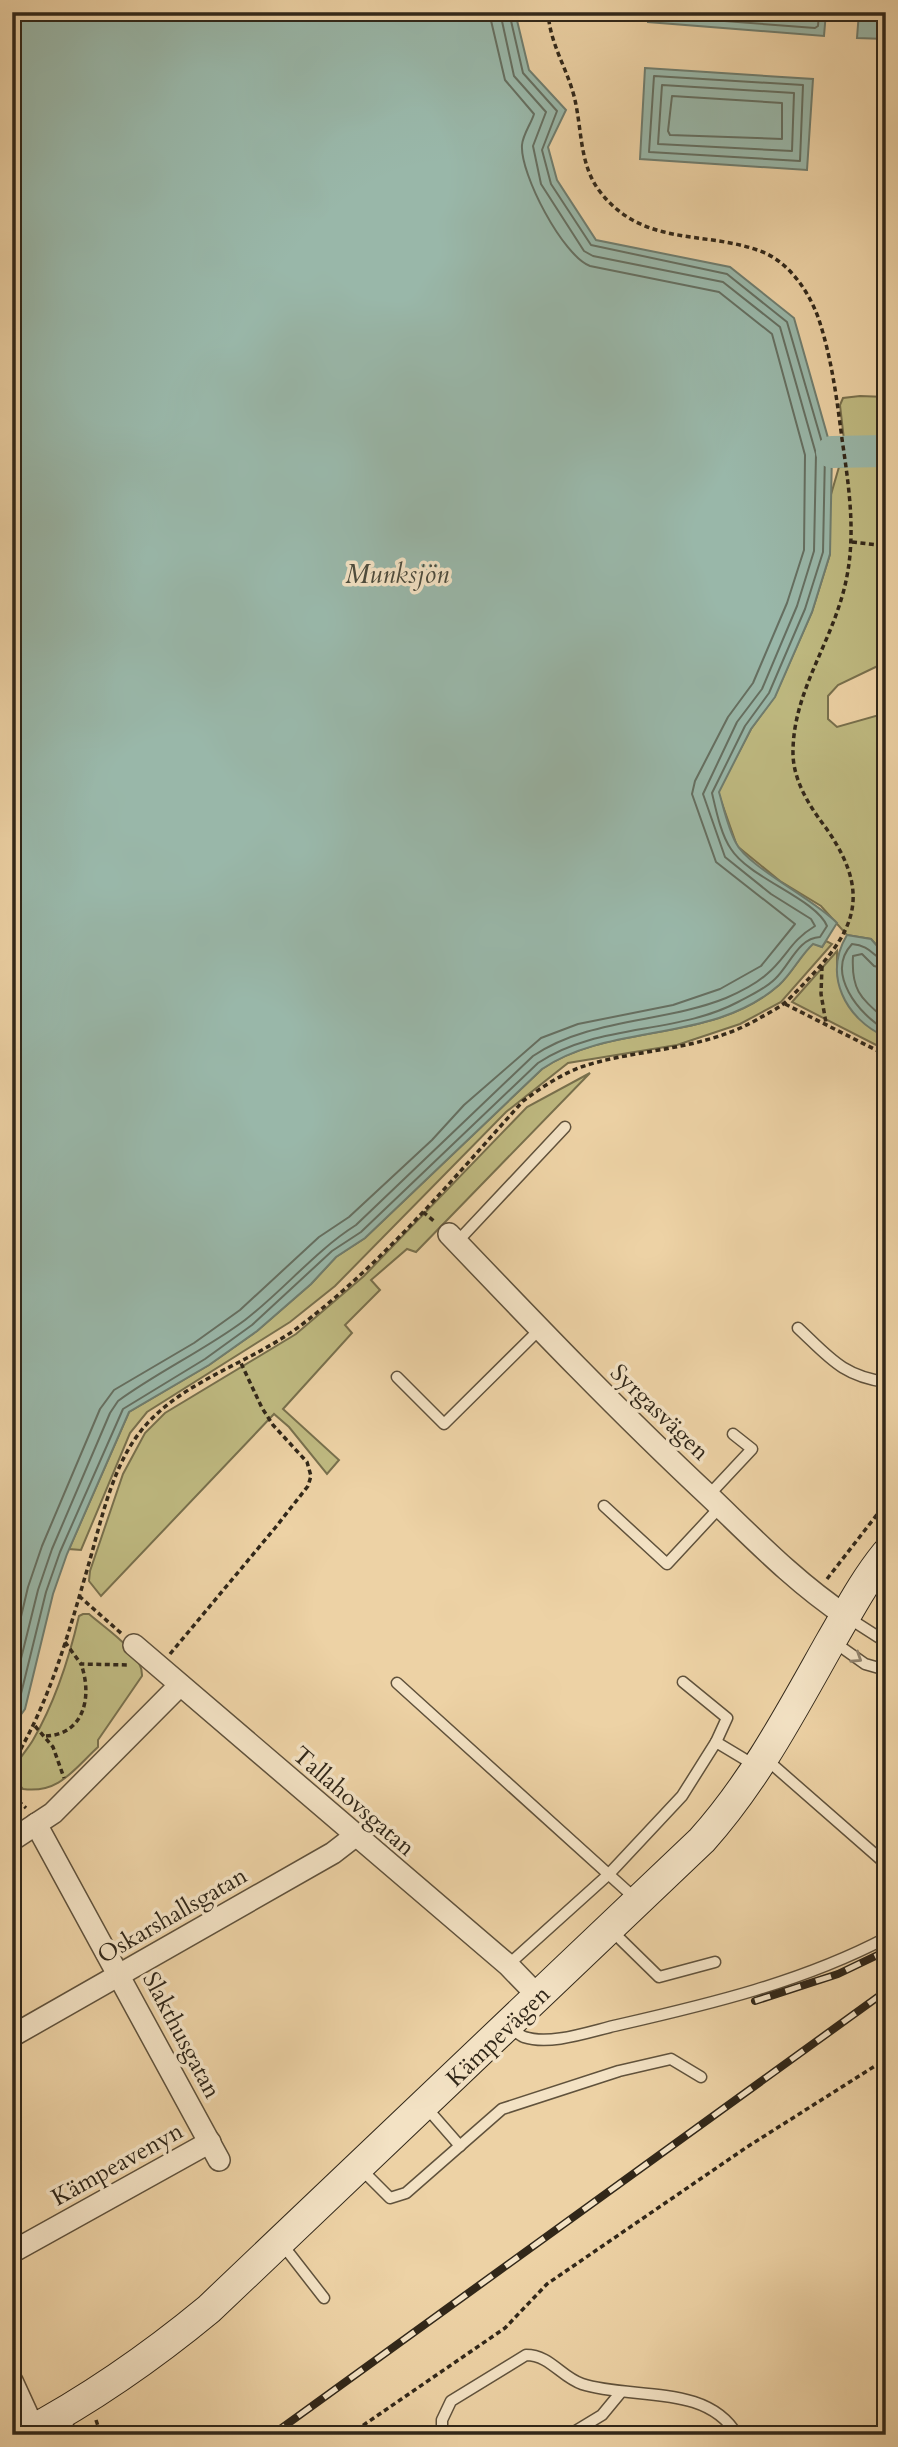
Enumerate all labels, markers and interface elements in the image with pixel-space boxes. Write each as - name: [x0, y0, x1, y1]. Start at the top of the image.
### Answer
- water label: Munksjön: [345, 557, 449, 592]
- street label: Syrgasvägen: [603, 1357, 717, 1468]
- one-way arrow: [850, 1650, 863, 1663]
- street label: Tallahovsgatan: [285, 1739, 422, 1864]
- street label: Oskarshallsgatan: [91, 1859, 254, 1972]
- street label: Slakthusgatan: [134, 1966, 229, 2105]
- street label: Kämpevägen: [439, 1978, 558, 2094]
- street label: Kämpeavenyn: [45, 2114, 189, 2214]

